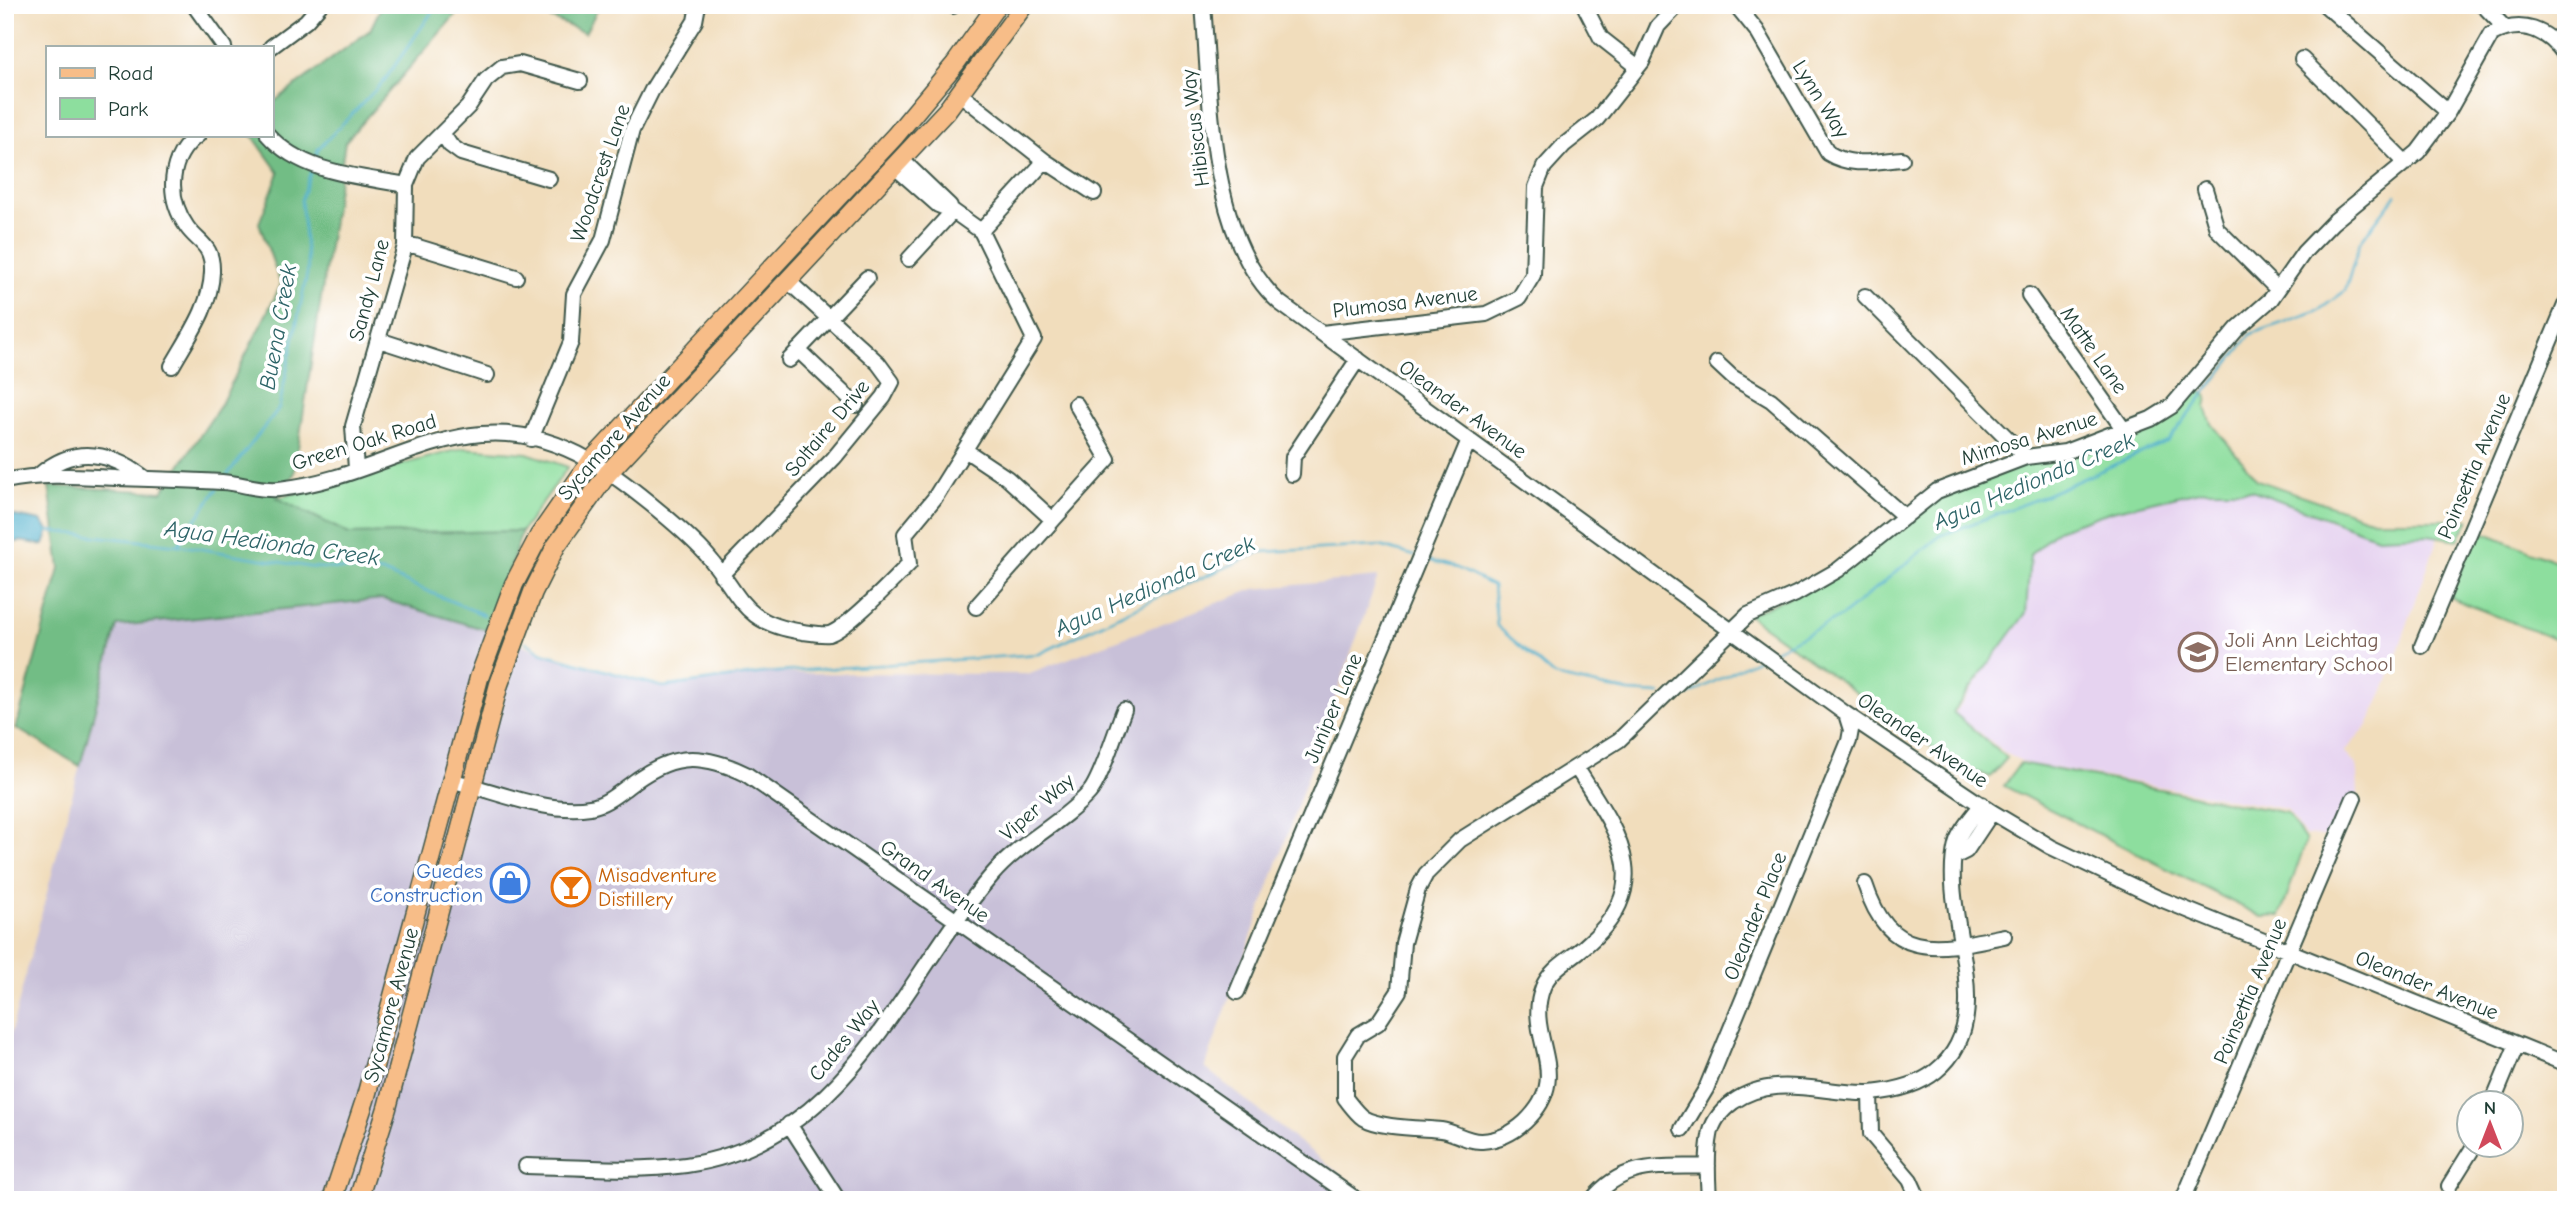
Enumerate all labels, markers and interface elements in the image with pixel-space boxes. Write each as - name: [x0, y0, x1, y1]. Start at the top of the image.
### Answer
- legend: [46, 46, 273, 136]
- street label: Lynn Way: [1788, 56, 1855, 143]
- text: Road: [108, 61, 153, 85]
- street label: Hibiscus Way: [1176, 67, 1214, 188]
- text: Park: [108, 97, 148, 121]
- street label: Woodcrest Lane: [565, 101, 635, 245]
- street label: Sandy Lane: [344, 236, 394, 344]
- water label: Buena Creek: [254, 261, 302, 392]
- street label: Plumosa Avenue: [1331, 281, 1479, 323]
- street label: Matte Lane: [2055, 302, 2133, 398]
- street label: Oleander Avenue: [1394, 355, 1532, 463]
- street label: Sycamore Avenue: [553, 369, 675, 505]
- street label: Soltaire Drive: [780, 375, 874, 481]
- street label: Poinsettia Avenue: [2432, 389, 2516, 543]
- street label: Mimosa Avenue: [1958, 406, 2100, 470]
- street label: Green Oak Road: [289, 409, 439, 475]
- water label: Agua Hedionda Creek: [1928, 426, 2139, 536]
- water label: Agua Hedionda Creek: [162, 514, 382, 572]
- water label: Agua Hedionda Creek: [1050, 529, 1260, 643]
- place label: Joli Ann Leichtag Elementary School: [2225, 628, 2393, 676]
- school or university icon: Joli Ann Leichtag Elementary School: [2177, 631, 2219, 673]
- street label: Juniper Lane: [1299, 650, 1367, 766]
- street label: Oleander Avenue: [1853, 688, 1993, 792]
- street label: Viper Way: [995, 768, 1079, 846]
- street label: Grand Avenue: [876, 835, 994, 927]
- street label: Oleander Place: [1718, 848, 1792, 984]
- place label: Guedes Construction: [370, 859, 483, 907]
- shop icon: Guedes Construction: [489, 862, 531, 904]
- place label: Misadventure Distillery: [598, 863, 717, 911]
- bar icon: Misadventure Distillery: [550, 866, 592, 908]
- street label: Poinsettia Avenue: [2208, 914, 2292, 1068]
- street label: Sycamore Avenue: [359, 925, 423, 1085]
- street label: Oleander Avenue: [2352, 945, 2502, 1025]
- street label: Cades Way: [804, 994, 885, 1086]
- north arrow: [2456, 1090, 2526, 1160]
- text: N: [2484, 1097, 2496, 1119]

